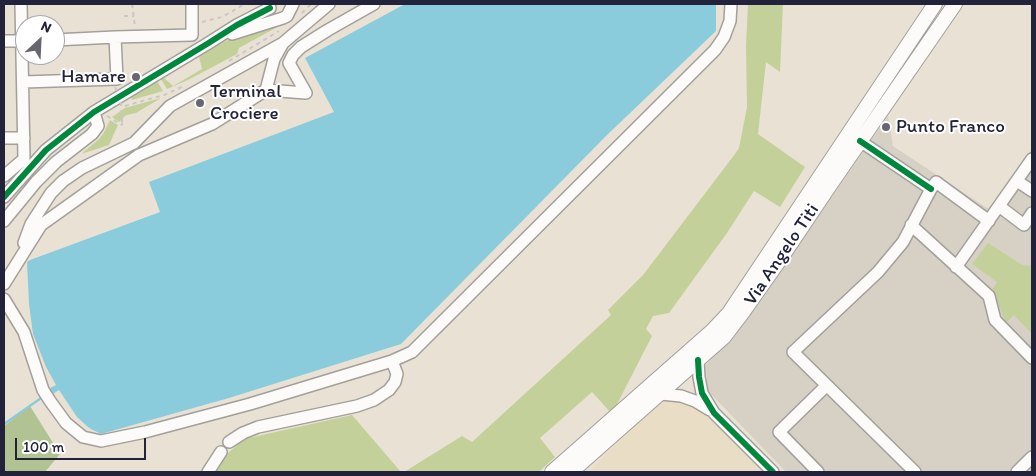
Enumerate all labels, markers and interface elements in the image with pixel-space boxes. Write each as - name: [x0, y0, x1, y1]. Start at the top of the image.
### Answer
- north arrow: [15, 15, 65, 65]
- text: N: [38, 17, 54, 37]
- place label: Hamare: [61, 66, 126, 88]
- marker: Hamare: [130, 71, 142, 83]
- place label: Terminal Crociere: [210, 81, 282, 125]
- marker: Terminal Crociere: [194, 97, 206, 109]
- place label: Punto Franco: [896, 116, 1005, 138]
- marker: Punto Franco: [880, 121, 892, 133]
- street label: Via Angelo Titi: [740, 200, 824, 310]
- scale bar: [18, 428, 149, 460]
- text: 100 m: [23, 438, 64, 456]

